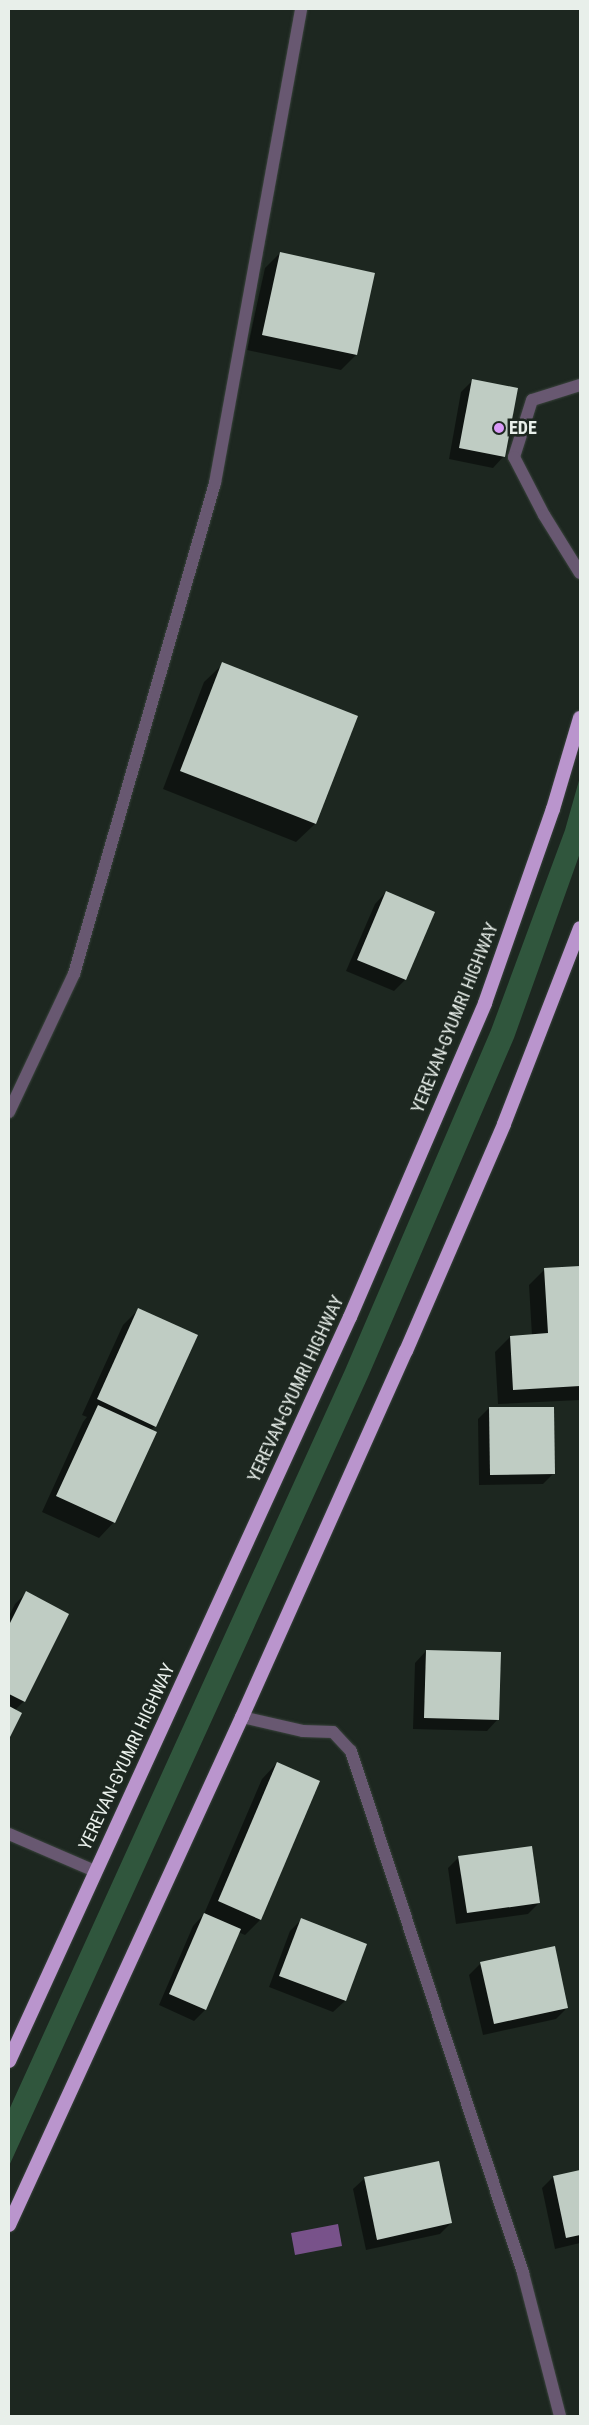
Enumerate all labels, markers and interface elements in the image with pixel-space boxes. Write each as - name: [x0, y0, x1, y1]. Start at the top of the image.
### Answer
- place label: EDE: [509, 417, 537, 439]
- marker: EDE: [493, 422, 505, 434]
- street label: YEREVAN-GYUMRI HIGHWAY: [407, 920, 503, 1116]
- street label: YEREVAN-GYUMRI HIGHWAY: [243, 1292, 349, 1486]
- street label: YEREVAN-GYUMRI HIGHWAY: [74, 1660, 180, 1854]

